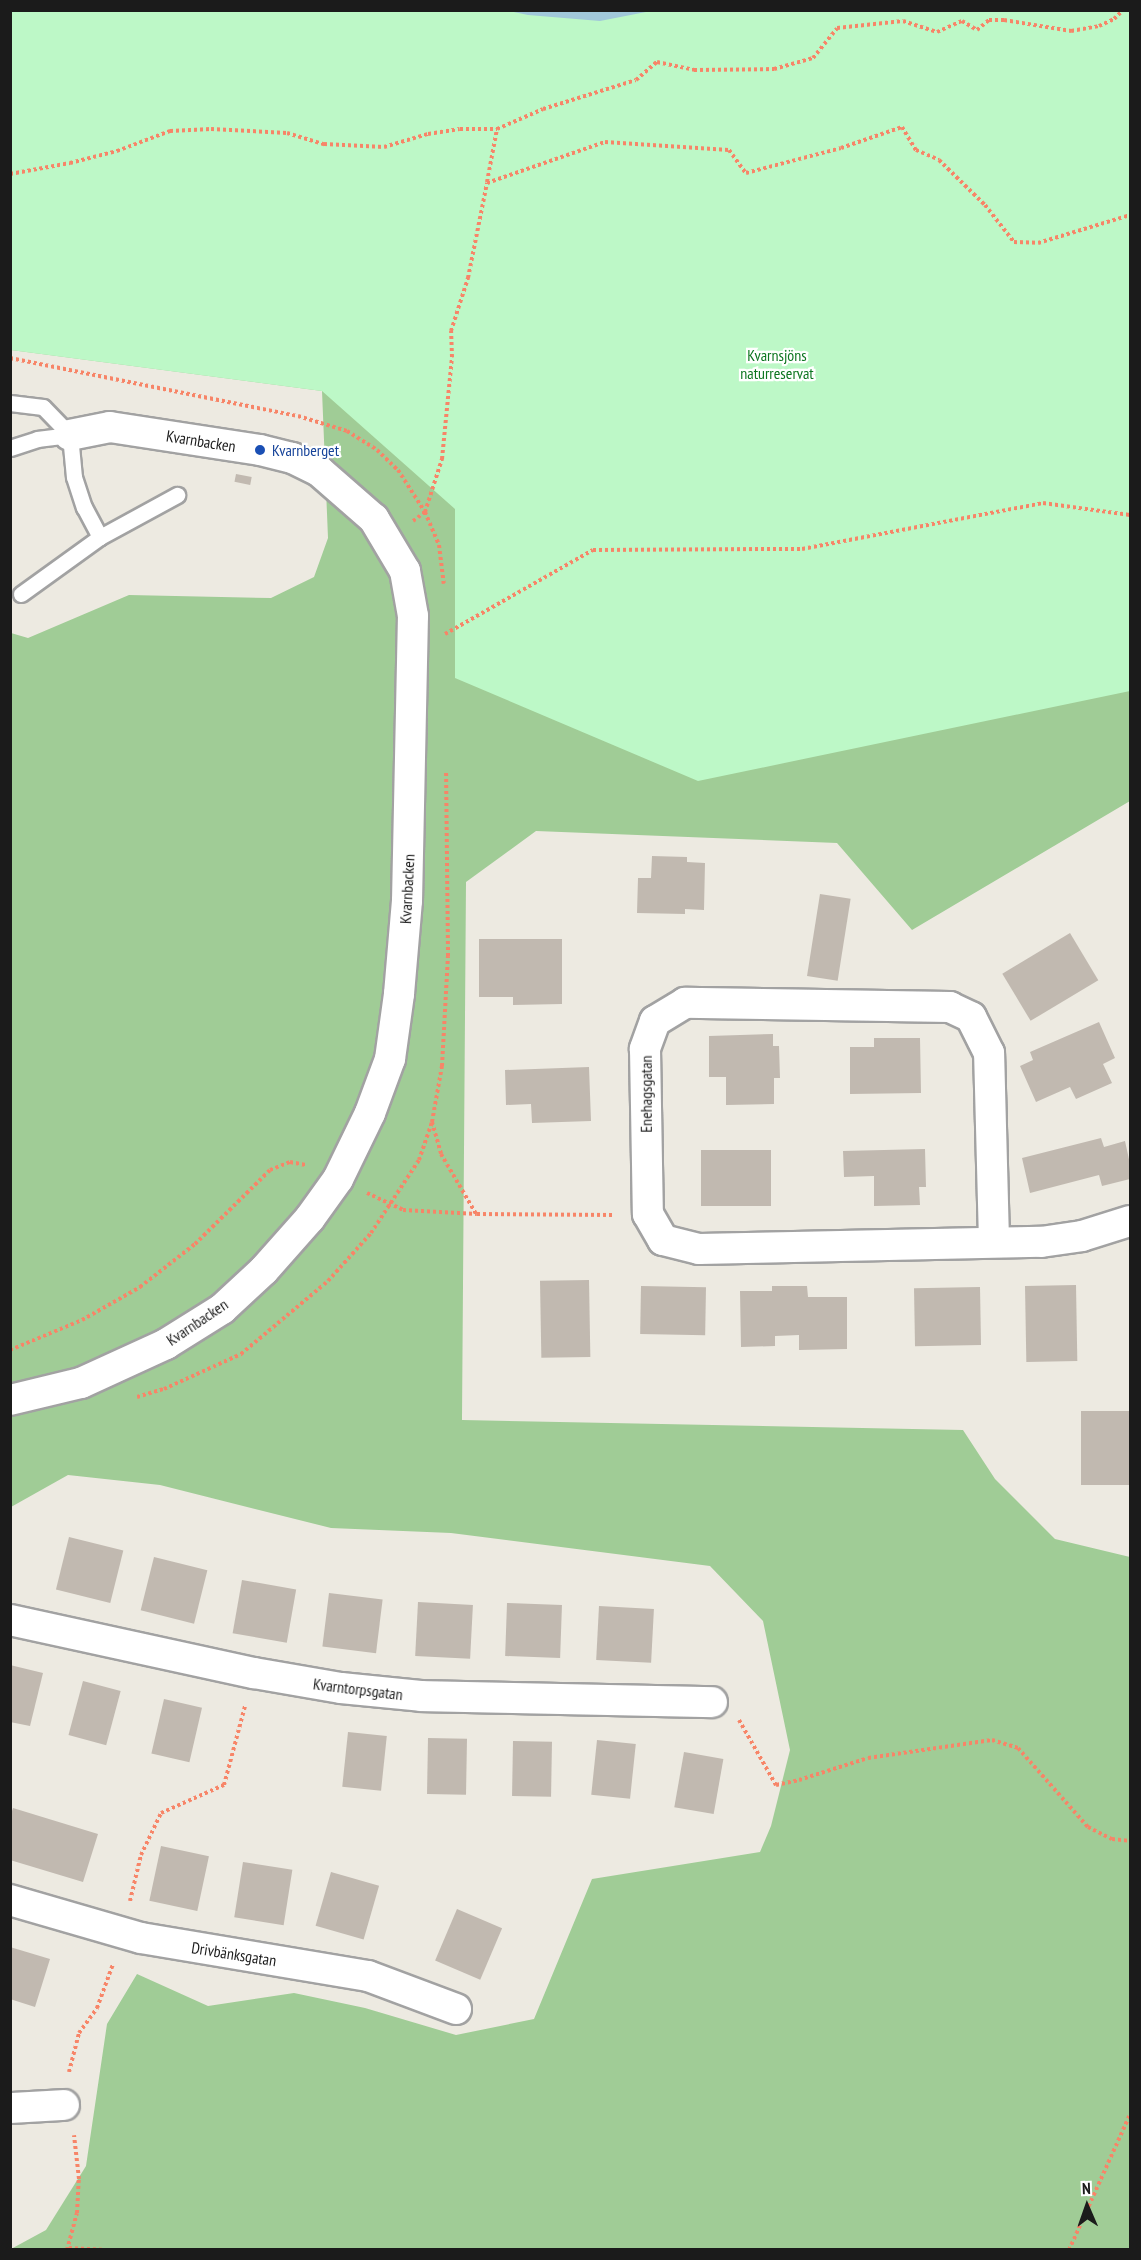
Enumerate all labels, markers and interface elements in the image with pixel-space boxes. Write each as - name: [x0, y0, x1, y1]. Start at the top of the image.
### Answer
- park label: Kvarnsjöns naturreservat: [740, 345, 814, 383]
- street label: Kvarnbacken: [165, 426, 237, 456]
- place label: Kvarnberget: [272, 440, 339, 460]
- marker: Kvarnberget: [253, 443, 267, 457]
- street label: Kvarnbacken: [396, 854, 418, 924]
- street label: Enehagsgatan: [636, 1055, 656, 1133]
- street label: Kvarnbacken: [163, 1294, 231, 1350]
- street label: Kvarntorpsgatan: [312, 1674, 404, 1704]
- street label: Drivbänksgatan: [190, 1938, 278, 1970]
- north arrow: [1057, 2176, 1117, 2236]
- text: N: [1082, 2178, 1091, 2198]

